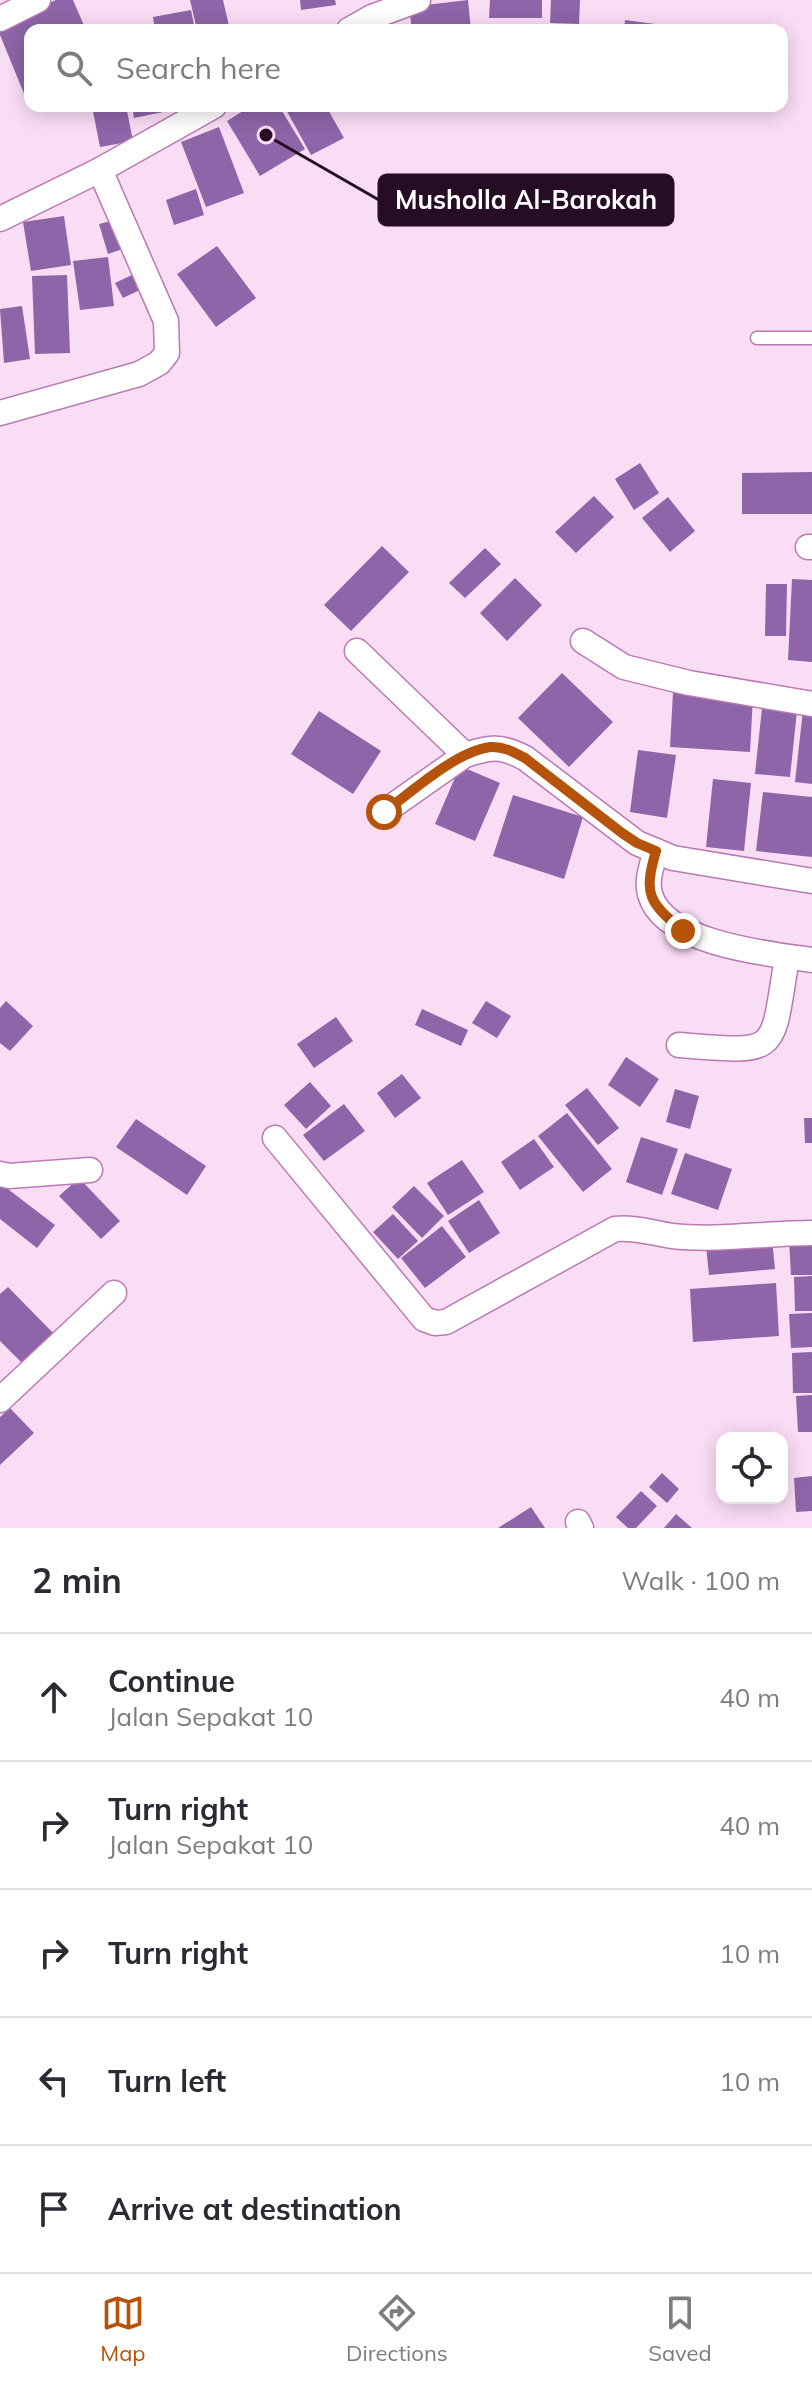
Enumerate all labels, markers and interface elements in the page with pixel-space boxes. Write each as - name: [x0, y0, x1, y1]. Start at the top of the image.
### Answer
- search box: [24, 24, 788, 112]
- icon: search: [52, 46, 96, 90]
- text: Search here: [116, 49, 281, 87]
- callout: Musholla Al-Barokah: [379, 175, 673, 225]
- text: Musholla Al-Barokah: [395, 183, 657, 216]
- route start: [366, 794, 402, 830]
- route end: [665, 913, 701, 949]
- map controls: [716, 1432, 788, 1504]
- button: locate: [716, 1432, 788, 1504]
- text: 2 min: [32, 1559, 122, 1602]
- text: Walk · 100 m: [621, 1564, 780, 1597]
- text: Continue: [108, 1662, 235, 1700]
- icon: ahead: [32, 1675, 76, 1719]
- text: 40 m: [719, 1681, 780, 1714]
- text: Jalan Sepakat 10: [108, 1700, 313, 1733]
- text: Turn right: [108, 1790, 248, 1828]
- icon: right: [32, 1803, 76, 1847]
- text: 40 m: [719, 1809, 780, 1842]
- text: Jalan Sepakat 10: [108, 1828, 313, 1861]
- icon: right: [32, 1931, 76, 1975]
- text: Turn right: [108, 1934, 248, 1972]
- text: 10 m: [719, 1937, 780, 1970]
- icon: left: [32, 2059, 76, 2103]
- text: Turn left: [108, 2062, 226, 2100]
- text: 10 m: [719, 2065, 780, 2098]
- icon: arrive: [32, 2187, 76, 2231]
- text: Arrive at destination: [108, 2190, 402, 2228]
- tab: Map: [100, 2291, 146, 2367]
- tab: Directions: [346, 2291, 448, 2367]
- tab: Saved: [648, 2291, 712, 2367]

